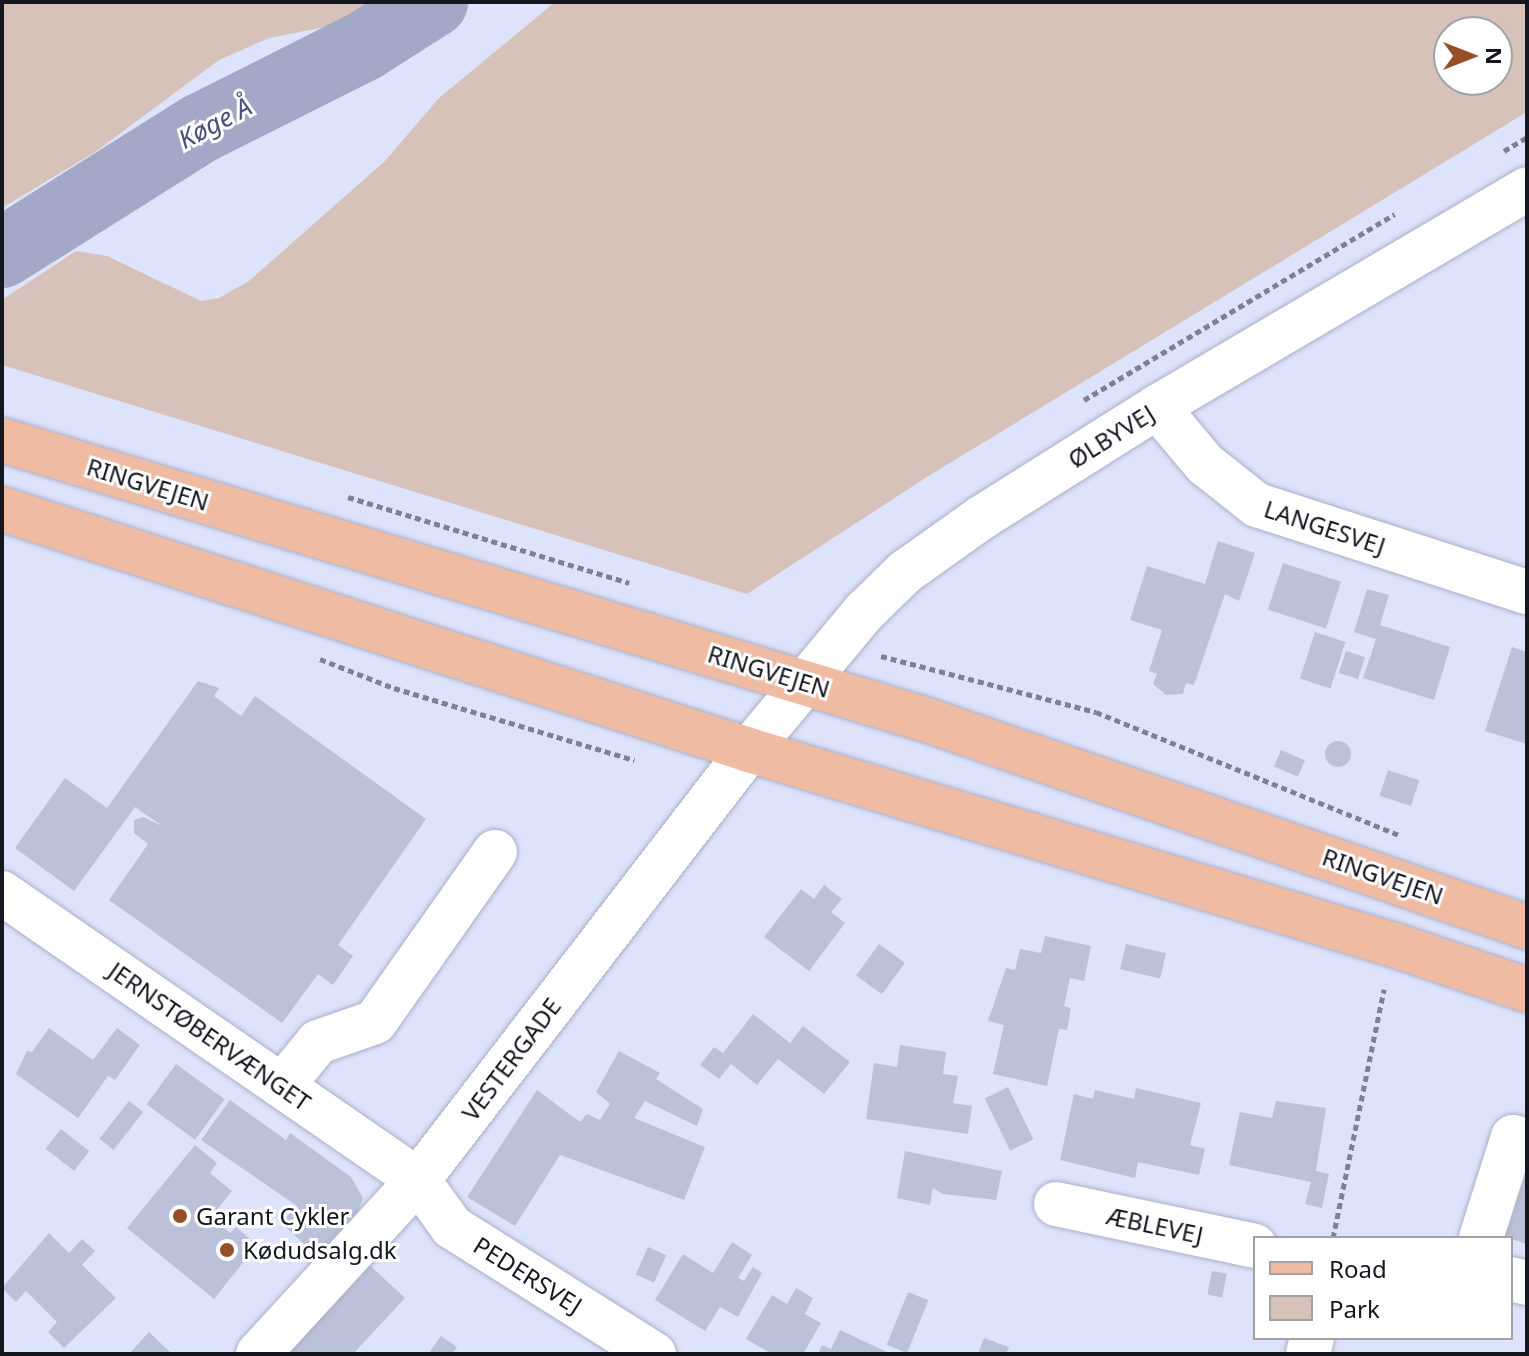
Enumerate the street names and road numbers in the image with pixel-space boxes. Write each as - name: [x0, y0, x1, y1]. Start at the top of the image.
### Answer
- street label: ØLBYVEJ: [1063, 398, 1159, 474]
- street label: RINGVEJEN: [83, 452, 213, 516]
- street label: LANGESVEJ: [1261, 494, 1389, 560]
- street label: RINGVEJEN: [704, 639, 834, 703]
- street label: RINGVEJEN: [1319, 842, 1447, 910]
- street label: JERNSTØBERVÆNGET: [104, 955, 316, 1117]
- street label: VESTERGADE: [456, 992, 566, 1126]
- street label: ÆBLEVEJ: [1104, 1201, 1206, 1249]
- street label: PEDERSVEJ: [468, 1230, 588, 1320]

